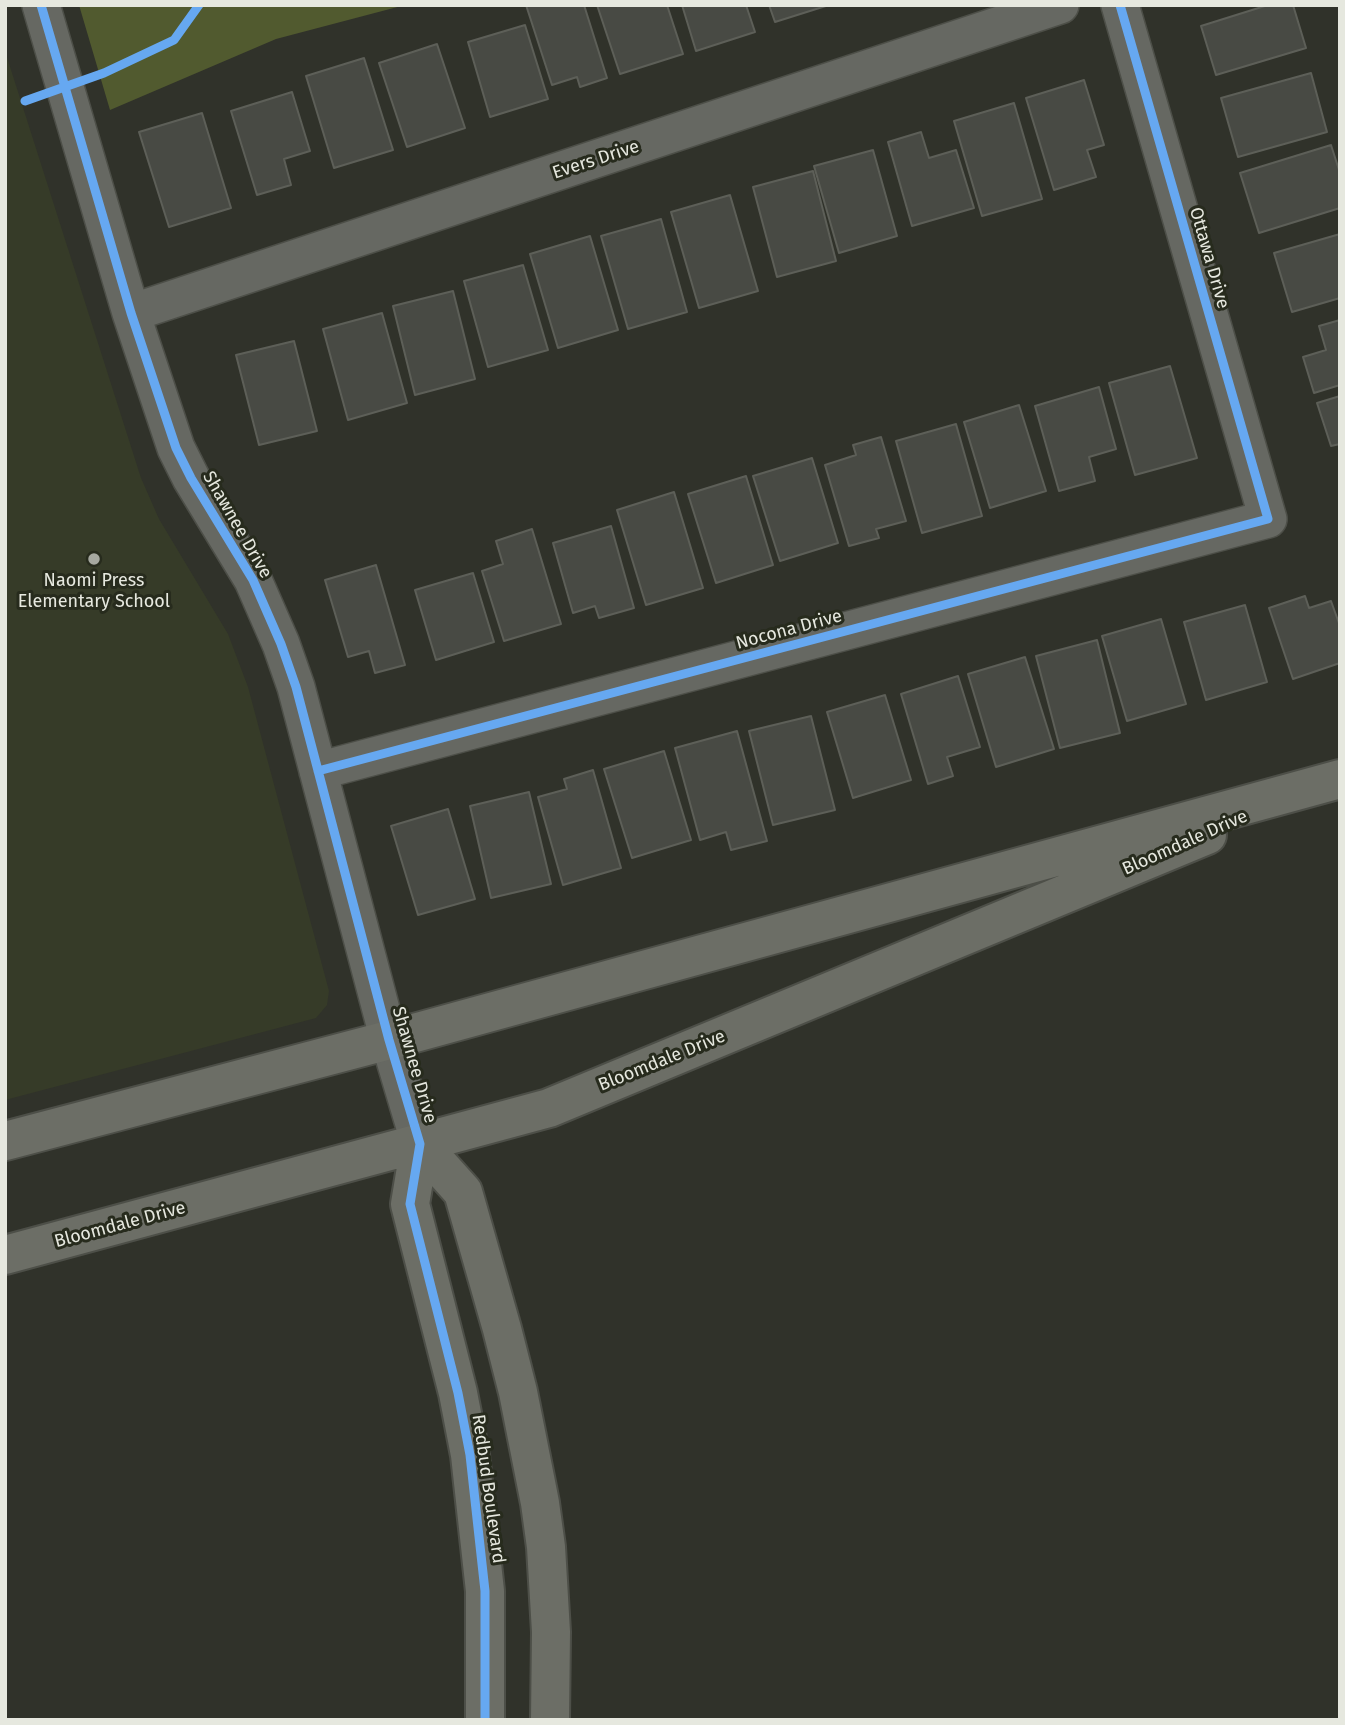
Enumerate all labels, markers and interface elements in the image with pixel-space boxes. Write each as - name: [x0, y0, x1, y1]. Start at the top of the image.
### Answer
- street label: Evers Drive: [550, 136, 642, 184]
- street label: Ottawa Drive: [1184, 205, 1234, 311]
- street label: Shawnee Drive: [198, 468, 276, 582]
- marker: Naomi Press Elementary School: [86, 551, 102, 567]
- place label: Naomi Press Elementary School: [18, 570, 170, 612]
- street label: Nocona Drive: [734, 605, 844, 655]
- street label: Bloomdale Drive: [1119, 806, 1251, 880]
- street label: Shawnee Drive: [387, 1004, 441, 1126]
- street label: Bloomdale Drive: [595, 1026, 729, 1096]
- street label: Bloomdale Drive: [52, 1197, 188, 1253]
- street label: Redbud Boulevard: [467, 1413, 509, 1565]

